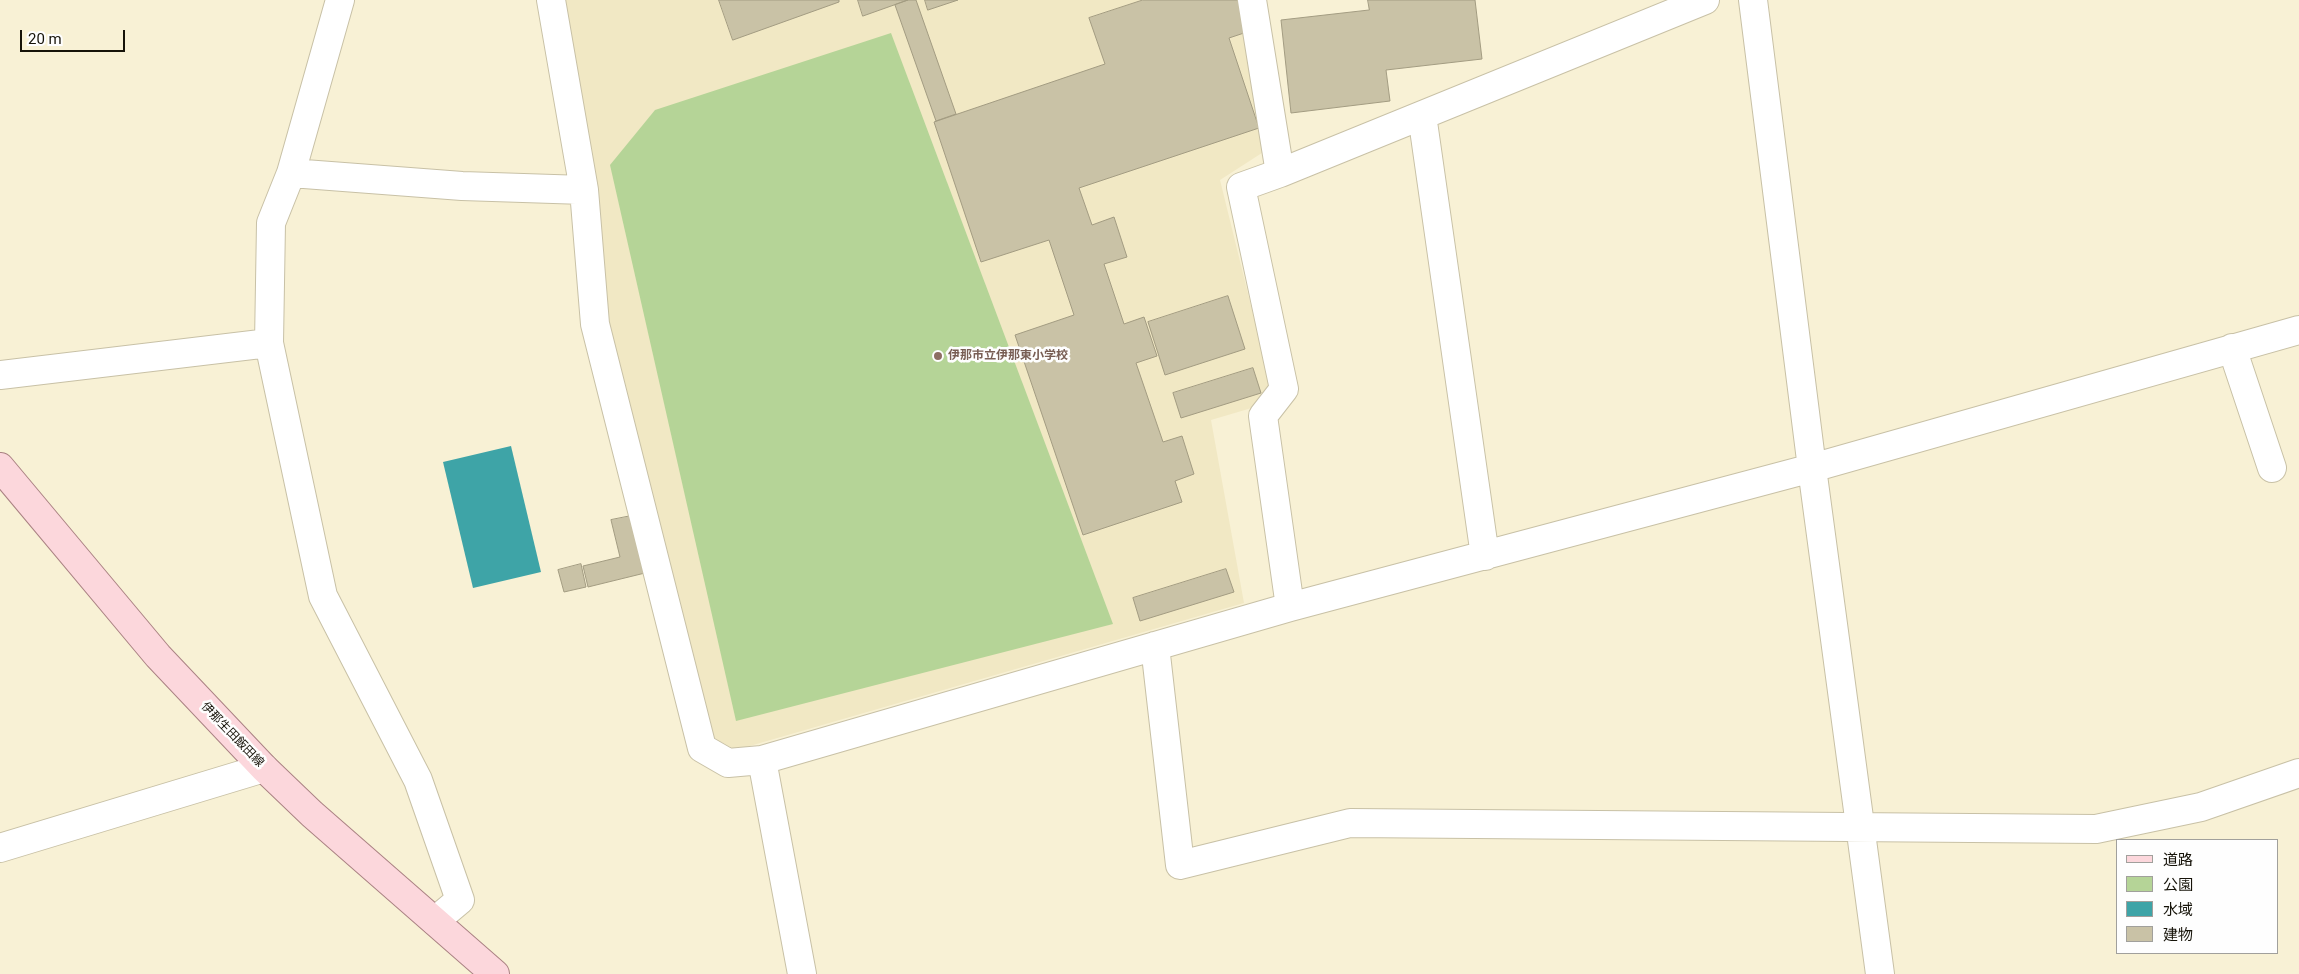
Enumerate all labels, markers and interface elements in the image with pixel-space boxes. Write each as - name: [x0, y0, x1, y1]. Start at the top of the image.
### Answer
- scale bar: [22, 20, 128, 52]
- text: 20 m: [28, 30, 62, 48]
- place label: 伊那市立伊那東小学校: [948, 349, 1068, 363]
- marker: 伊那市立伊那東小学校: [932, 350, 944, 362]
- street label: 伊那生田飯田線: [198, 700, 266, 770]
- legend: [2116, 839, 2279, 954]
- text: 道路: [2163, 851, 2193, 869]
- text: 公園: [2163, 876, 2193, 894]
- text: 水域: [2163, 901, 2193, 919]
- text: 建物: [2163, 926, 2193, 944]

